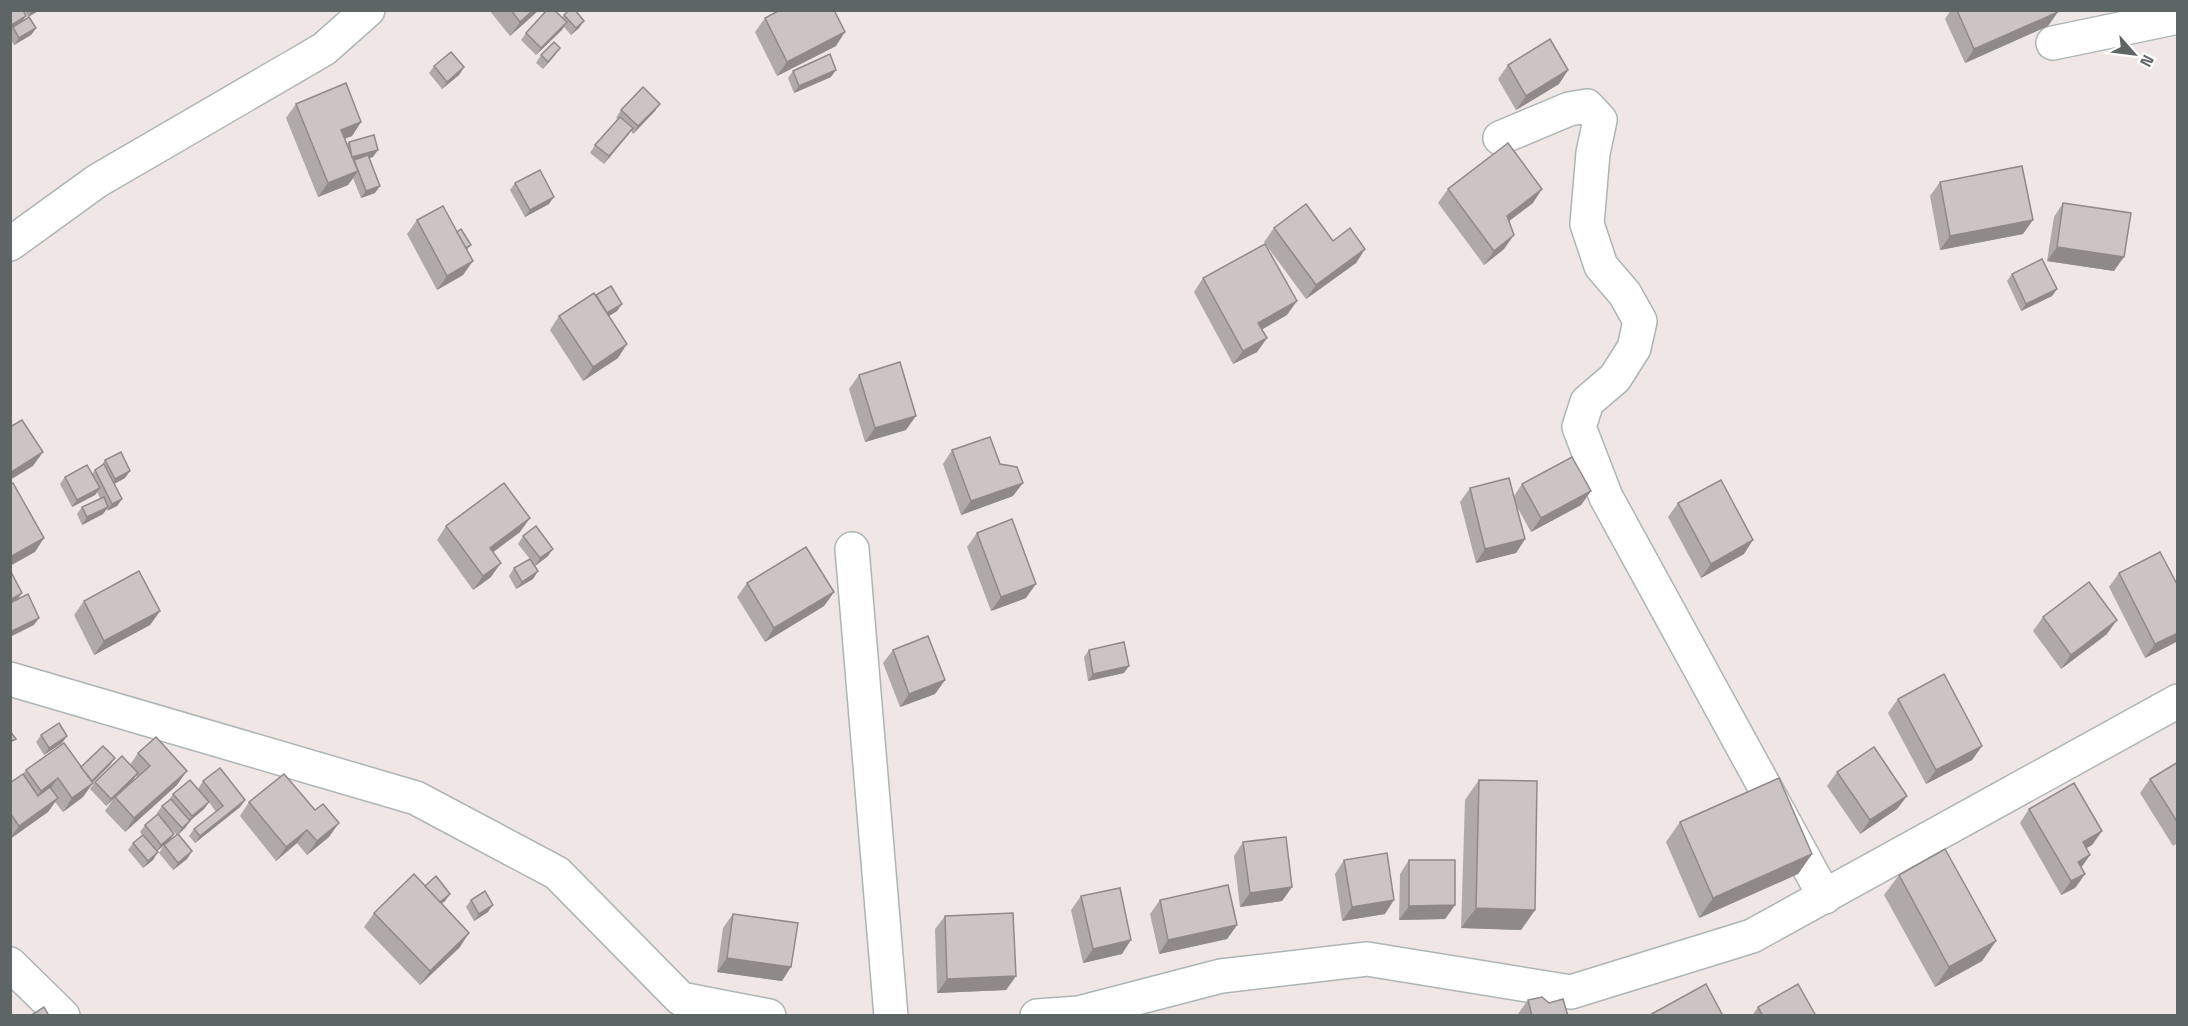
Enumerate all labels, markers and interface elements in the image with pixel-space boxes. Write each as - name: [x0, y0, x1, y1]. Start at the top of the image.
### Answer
- north arrow: [2104, 24, 2164, 84]
- text: N: [2135, 51, 2159, 70]

